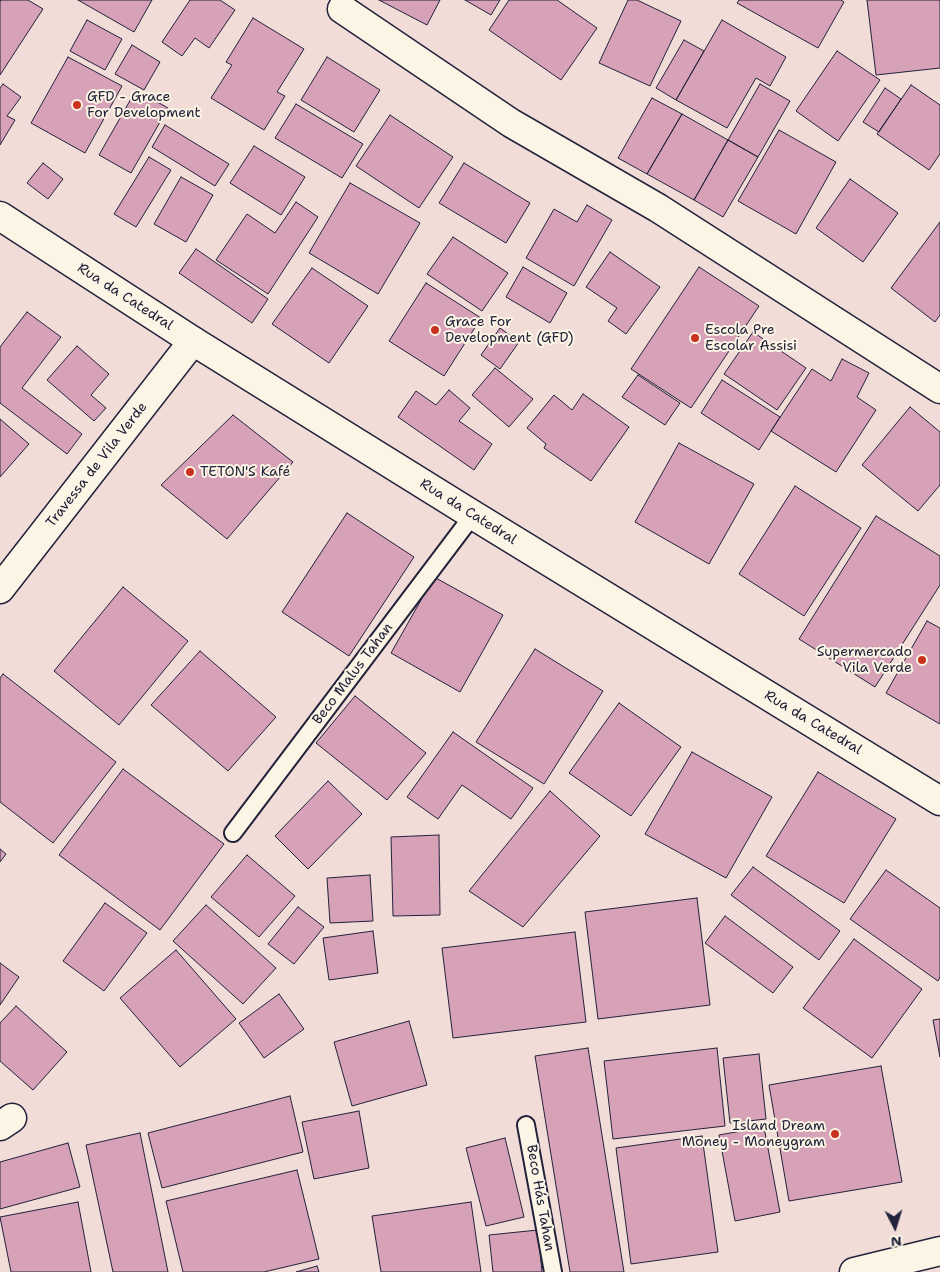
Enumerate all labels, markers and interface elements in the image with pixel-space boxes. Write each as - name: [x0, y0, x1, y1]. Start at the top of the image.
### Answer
- place label: GFD - Grace For Development: [87, 89, 201, 121]
- marker: GFD - Grace For Development: [71, 99, 83, 111]
- street label: Rua da Catedral: [74, 260, 176, 334]
- place label: Grace For Development (GFD): [445, 314, 573, 347]
- place label: Escola Pre Escolar Assisi: [705, 322, 797, 354]
- marker: Grace For Development (GFD): [429, 324, 441, 336]
- marker: Escola Pre Escolar Assisi: [689, 332, 701, 344]
- street label: Travessa de Vila Verde: [43, 399, 151, 531]
- place label: TETON'S Kafé: [200, 464, 290, 480]
- marker: TETON'S Kafé: [184, 466, 196, 478]
- street label: Rua da Catedral: [417, 476, 519, 548]
- street label: Beco Malus Tahan: [309, 620, 397, 728]
- place label: Supermercado Vila Verde: [817, 644, 912, 676]
- marker: Supermercado Vila Verde: [916, 654, 928, 666]
- street label: Rua da Catedral: [761, 687, 865, 759]
- place label: Island Dream Money - Moneygram: [682, 1118, 825, 1150]
- marker: Island Dream Money - Moneygram: [829, 1128, 841, 1140]
- street label: Beco Hás Tahan: [522, 1143, 558, 1253]
- north arrow: [870, 1202, 920, 1252]
- text: N: [890, 1232, 903, 1251]

